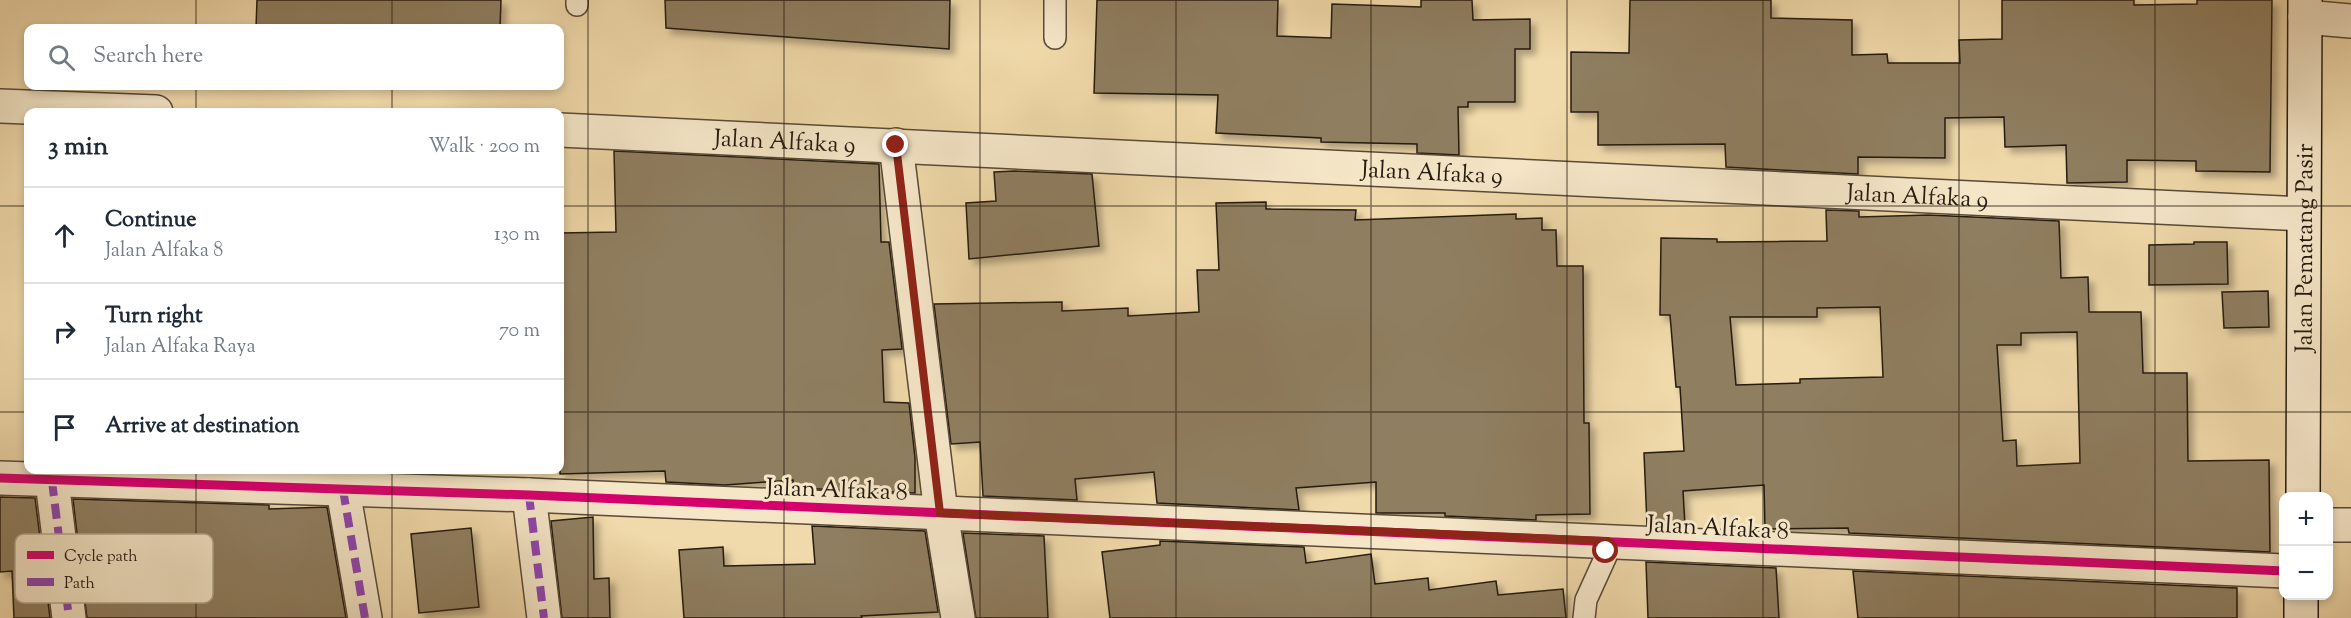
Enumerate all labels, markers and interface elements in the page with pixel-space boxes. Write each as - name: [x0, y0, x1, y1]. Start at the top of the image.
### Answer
- search box: [24, 24, 564, 90]
- icon: search: [45, 41, 78, 74]
- text: Search here: [93, 41, 203, 73]
- street label: Jalan Alfaka 9: [711, 122, 856, 163]
- text: 3 min: [48, 129, 108, 166]
- route end: [882, 131, 908, 157]
- text: Walk · 200 m: [428, 133, 540, 162]
- street label: Jalan Pematang Pasir: [2289, 143, 2323, 355]
- street label: Jalan Alfaka 9: [1358, 154, 1503, 194]
- street label: Jalan Alfaka 9: [1844, 177, 1989, 218]
- text: Continue: [105, 205, 196, 237]
- icon: ahead: [48, 219, 81, 252]
- text: 130 m: [494, 221, 540, 250]
- text: Jalan Alfaka 8: [105, 237, 223, 266]
- text: Turn right: [105, 301, 202, 333]
- icon: right: [48, 315, 81, 348]
- text: 70 m: [499, 317, 540, 346]
- text: Jalan Alfaka Raya: [105, 333, 256, 362]
- icon: arrive: [48, 411, 81, 444]
- text: Arrive at destination: [105, 411, 300, 443]
- street label: Jalan Alfaka 8: [763, 471, 908, 510]
- map controls: [2279, 492, 2333, 600]
- button: +: [2279, 492, 2333, 546]
- street label: Jalan Alfaka 8: [1644, 508, 1790, 550]
- legend: [15, 534, 213, 603]
- route start: [1592, 537, 1618, 563]
- text: Cycle path: [64, 546, 138, 569]
- button: −: [2279, 546, 2333, 600]
- text: Path: [64, 573, 95, 596]

